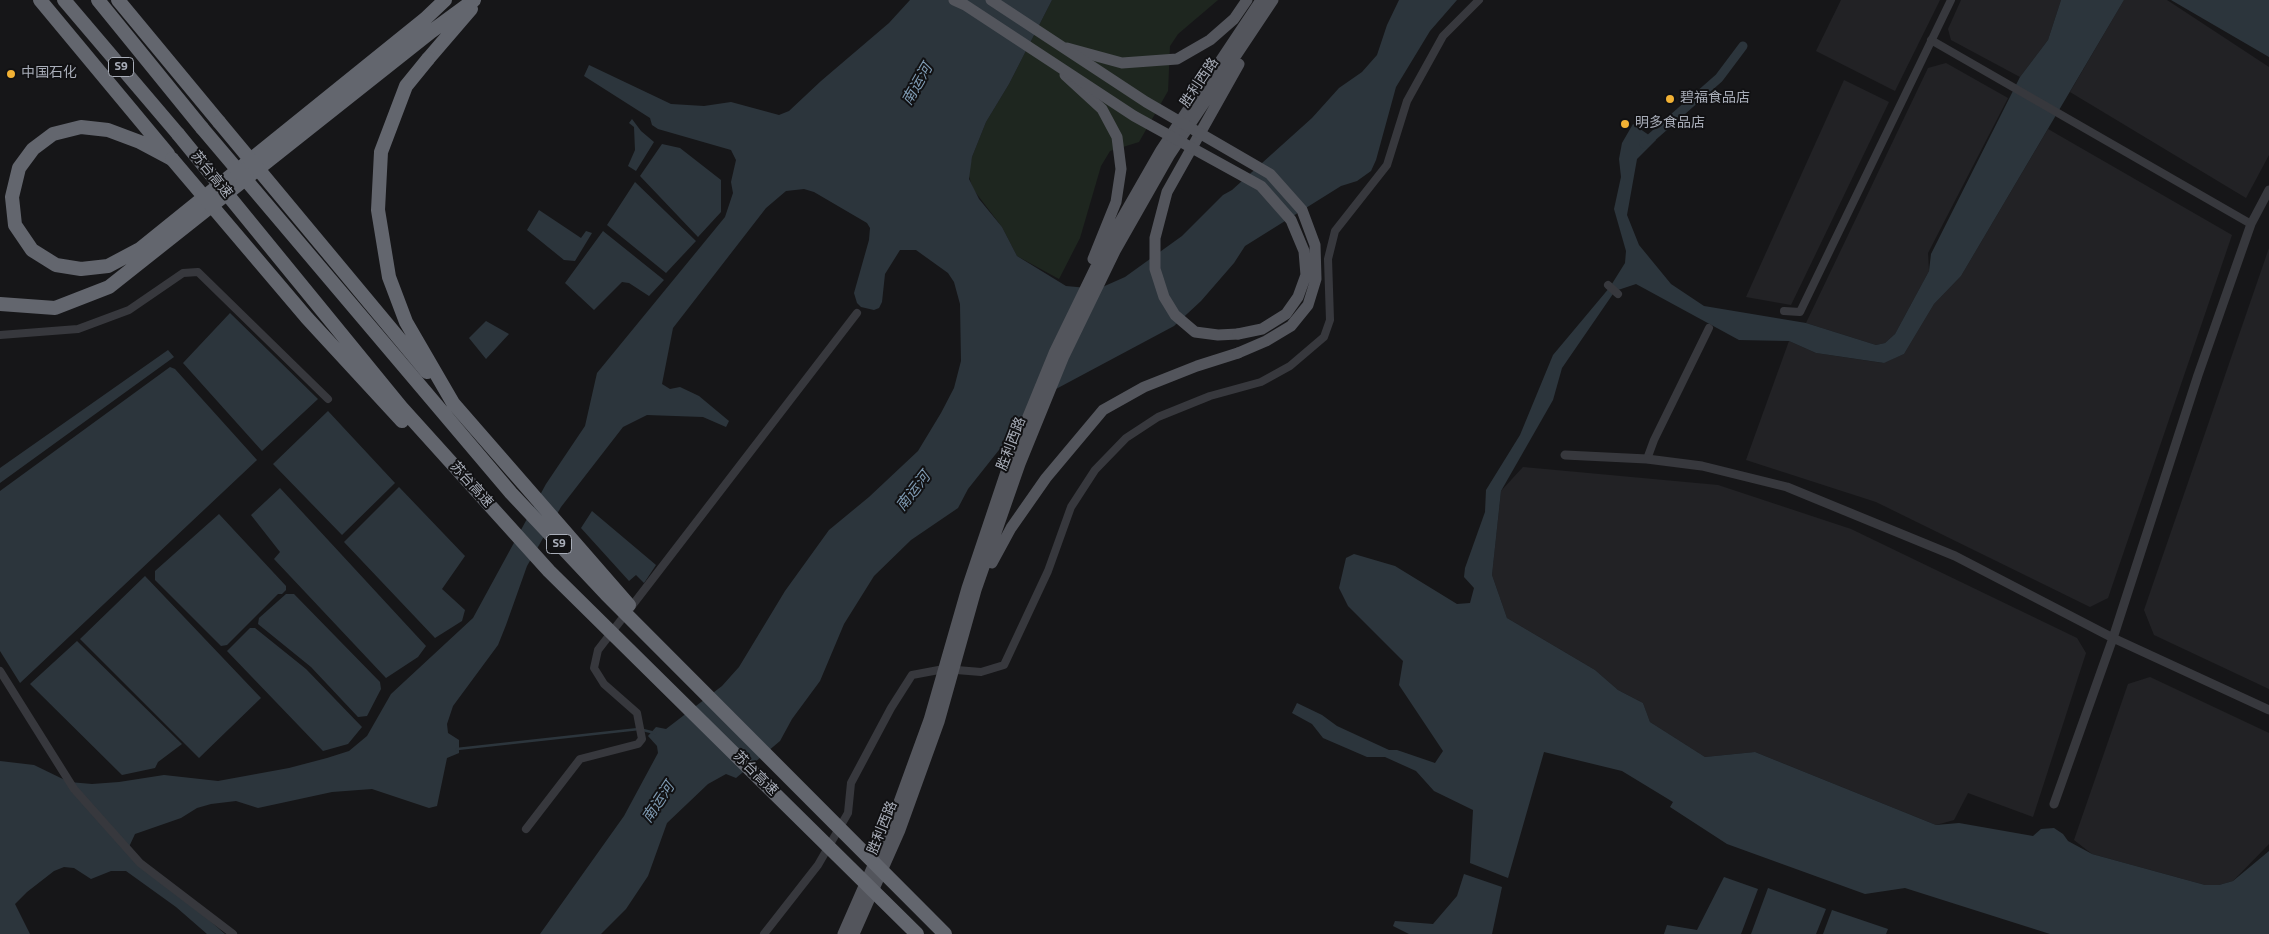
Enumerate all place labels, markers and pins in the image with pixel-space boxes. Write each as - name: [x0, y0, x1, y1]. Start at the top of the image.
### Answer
- place label: 中国石化: [21, 66, 77, 82]
- marker: 中国石化: [5, 68, 17, 80]
- place label: 碧福食品店: [1680, 91, 1750, 107]
- marker: 碧福食品店: [1664, 93, 1676, 105]
- place label: 明多食品店: [1635, 116, 1705, 132]
- marker: 明多食品店: [1619, 118, 1631, 130]

